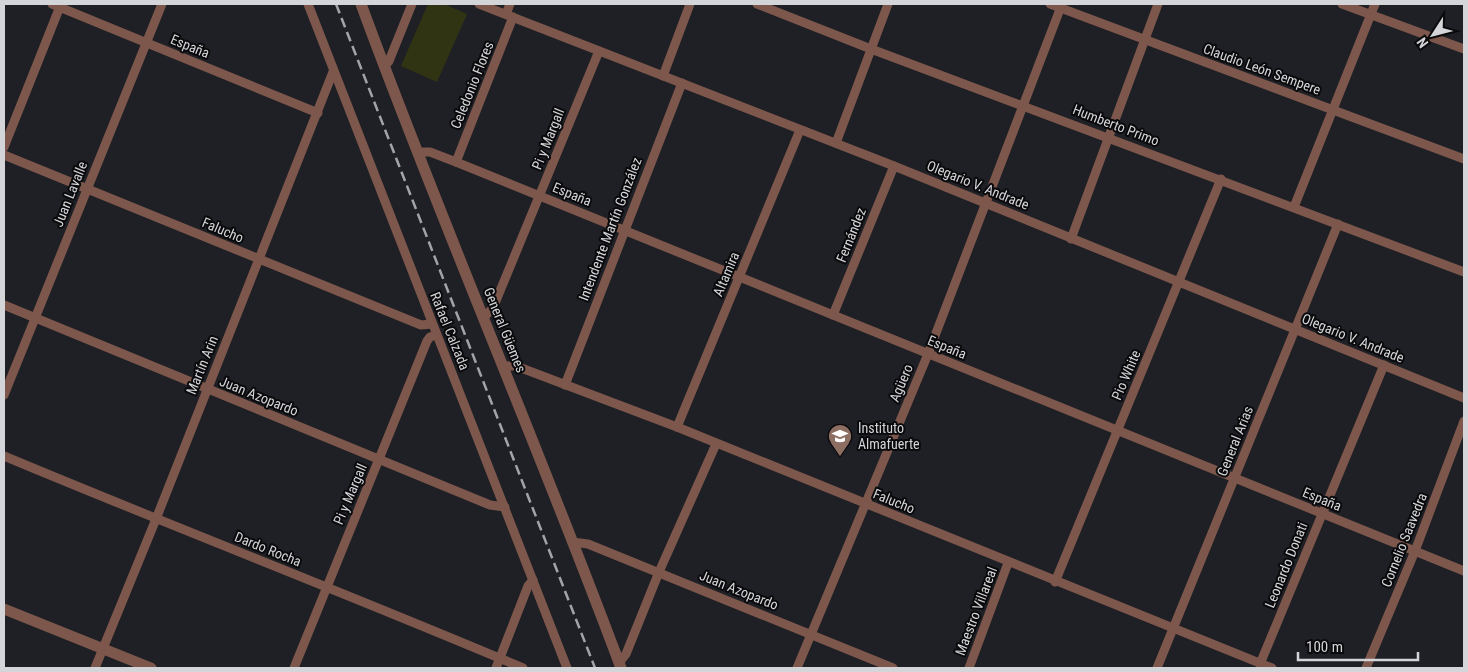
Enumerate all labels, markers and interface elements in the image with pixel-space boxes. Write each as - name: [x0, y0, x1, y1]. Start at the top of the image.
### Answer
- north arrow: [1408, 10, 1458, 60]
- street label: España: [168, 31, 212, 61]
- text: N: [1413, 34, 1431, 51]
- street label: Celedonio Flores: [447, 39, 497, 131]
- street label: Claudio León Sempere: [1201, 40, 1323, 98]
- street label: Humberto Primo: [1071, 101, 1161, 149]
- street label: Pi y Margall: [528, 106, 568, 172]
- street label: Intendente Martín González: [575, 155, 645, 303]
- street label: Olegario V. Andrade: [925, 157, 1032, 213]
- street label: Juan Lavalle: [50, 159, 91, 229]
- street label: España: [550, 179, 594, 209]
- street label: Fernández: [833, 205, 869, 265]
- street label: Falucho: [200, 214, 246, 246]
- street label: Altamira: [710, 249, 742, 299]
- street label: General Güemes: [481, 285, 529, 375]
- street label: Rafael Calzada: [427, 290, 473, 372]
- street label: Olegario V. Andrade: [1300, 310, 1407, 366]
- street label: España: [925, 332, 969, 362]
- street label: Martín Arin: [183, 333, 221, 397]
- street label: Pio White: [1108, 347, 1144, 402]
- street label: Agüero: [886, 362, 916, 404]
- street label: Juan Azopardo: [217, 373, 301, 419]
- street label: General Arias: [1214, 404, 1256, 478]
- place label: Instituto Almafuerte: [858, 420, 920, 452]
- school or university icon: Instituto Almafuerte: [827, 423, 853, 457]
- street label: Pi y Margall: [330, 461, 370, 527]
- street label: España: [1300, 484, 1344, 514]
- street label: Falucho: [871, 485, 917, 517]
- street label: Cornelio Saavedra: [1378, 491, 1430, 589]
- street label: Leonardo Donati: [1262, 520, 1310, 610]
- street label: Dardo Rocha: [232, 528, 304, 570]
- street label: Maestro Villareal: [952, 564, 1000, 658]
- street label: Juan Azopardo: [697, 567, 781, 613]
- scale bar: [1298, 630, 1418, 662]
- text: 100 m: [1306, 638, 1343, 656]

